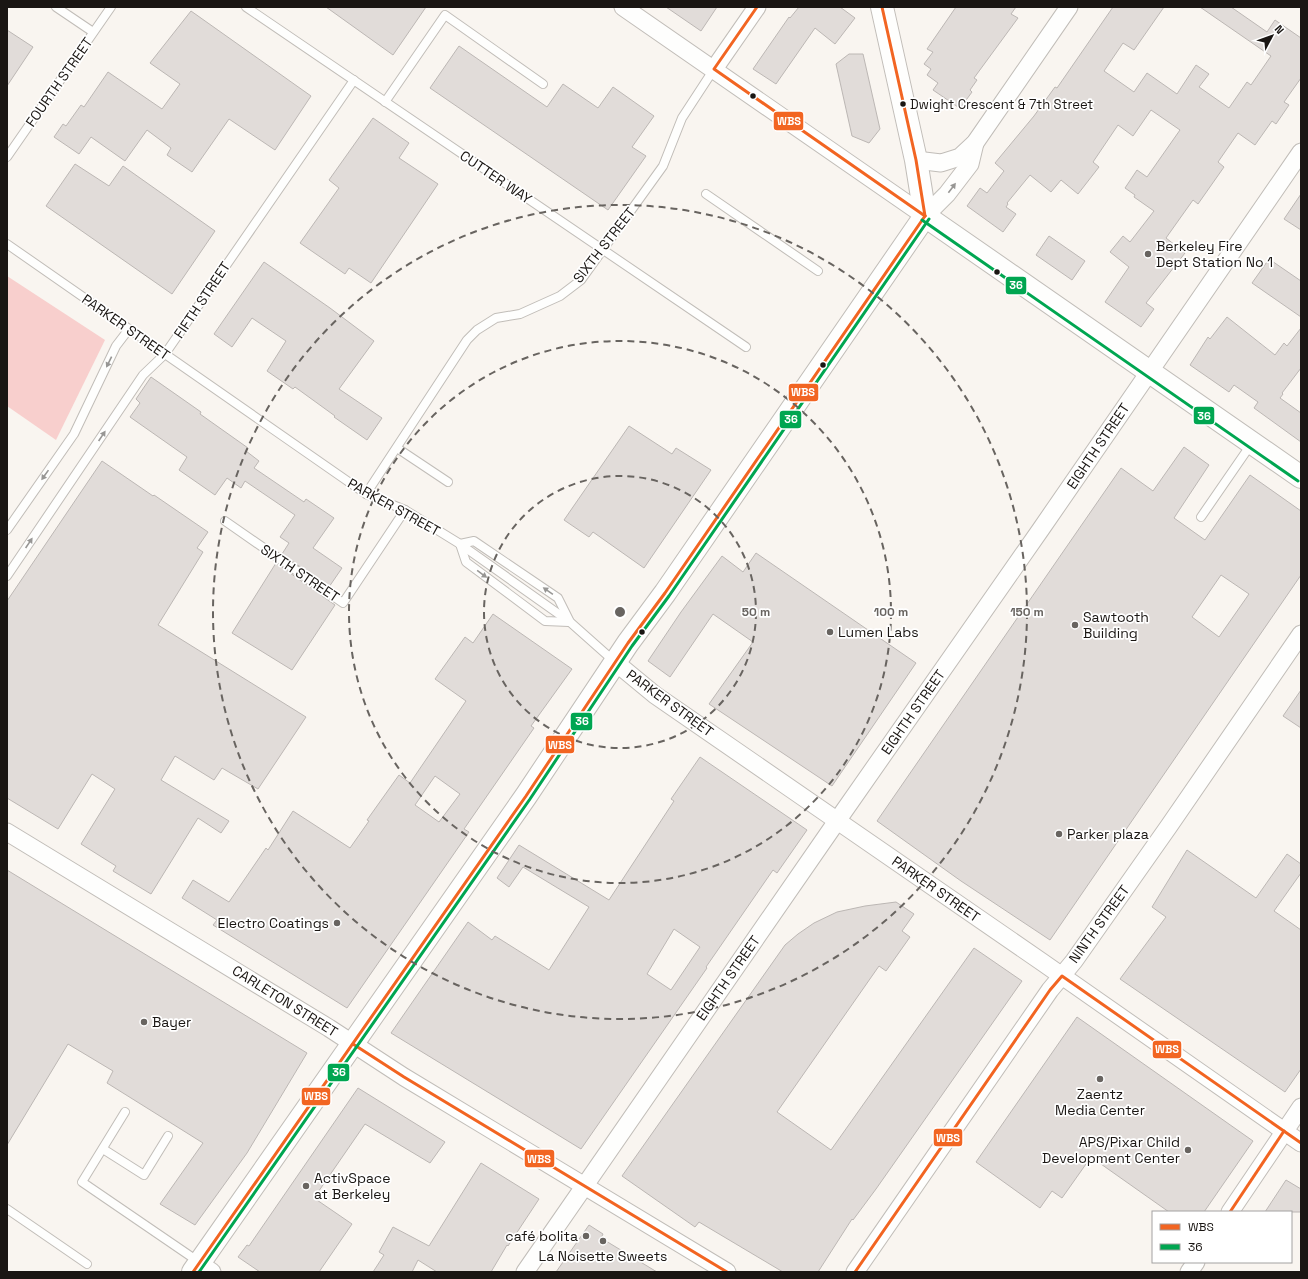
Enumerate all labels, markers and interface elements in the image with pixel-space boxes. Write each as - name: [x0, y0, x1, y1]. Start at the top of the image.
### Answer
- north arrow: [1252, 16, 1292, 56]
- text: N: [1272, 22, 1287, 37]
- street label: FOURTH STREET: [21, 34, 97, 130]
- unlabelled marker: [748, 91, 758, 101]
- place label: Dwight Crescent & 7th Street: [910, 96, 1093, 113]
- marker: Dwight Crescent & 7th Street: [898, 99, 908, 109]
- line badge: WBS: [773, 111, 804, 131]
- text: WBS: [777, 114, 801, 128]
- street label: CUTTER WAY: [456, 146, 536, 208]
- one-way arrow: [948, 183, 957, 194]
- street label: SIXTH STREET: [569, 204, 639, 286]
- place label: Berkeley Fire Dept Station No 1: [1156, 237, 1273, 271]
- marker: Berkeley Fire Dept Station No 1: [1143, 249, 1153, 259]
- street label: FIFTH STREET: [170, 258, 234, 342]
- unlabelled marker: [992, 267, 1002, 277]
- line badge: 36: [1005, 276, 1027, 295]
- text: 36: [1009, 278, 1023, 292]
- street label: PARKER STREET: [79, 290, 173, 364]
- one-way arrow: [106, 356, 112, 368]
- unlabelled marker: [818, 360, 828, 370]
- line badge: WBS: [788, 383, 819, 402]
- text: WBS: [791, 385, 815, 399]
- street label: EIGHTH STREET: [1063, 400, 1133, 492]
- line badge: 36: [1193, 406, 1215, 425]
- text: 36: [1197, 409, 1211, 423]
- line badge: 36: [779, 410, 802, 429]
- text: 36: [784, 412, 798, 426]
- one-way arrow: [98, 431, 106, 441]
- one-way arrow: [41, 470, 49, 480]
- street label: PARKER STREET: [344, 474, 444, 540]
- one-way arrow: [25, 538, 33, 549]
- street label: SIXTH STREET: [257, 540, 343, 606]
- one-way arrow: [476, 570, 487, 578]
- one-way arrow: [543, 587, 553, 595]
- text: 50 m: [742, 604, 770, 620]
- text: 100 m: [874, 604, 908, 620]
- text: 150 m: [1010, 604, 1044, 620]
- centre of rings: [613, 605, 627, 619]
- place label: Sawtooth Building: [1083, 608, 1149, 642]
- marker: Sawtooth Building: [1070, 620, 1080, 630]
- place label: Lumen Labs: [838, 623, 919, 641]
- unlabelled marker: [637, 627, 647, 637]
- marker: Lumen Labs: [825, 627, 835, 637]
- street label: PARKER STREET: [623, 665, 717, 741]
- street label: EIGHTH STREET: [877, 666, 949, 758]
- line badge: 36: [570, 712, 593, 731]
- text: 36: [575, 714, 589, 728]
- line badge: WBS: [545, 735, 575, 754]
- text: WBS: [548, 738, 572, 752]
- place label: Parker plaza: [1067, 825, 1149, 843]
- marker: Parker plaza: [1054, 829, 1064, 839]
- street label: PARKER STREET: [889, 852, 983, 926]
- street label: NINTH STREET: [1065, 881, 1133, 967]
- place label: Electro Coatings: [218, 914, 329, 932]
- marker: Electro Coatings: [332, 918, 342, 928]
- street label: EIGHTH STREET: [692, 932, 764, 1024]
- street label: CARLETON STREET: [229, 961, 341, 1041]
- place label: Bayer: [152, 1013, 191, 1031]
- marker: Bayer: [139, 1017, 149, 1027]
- line badge: WBS: [1152, 1040, 1182, 1059]
- text: WBS: [1155, 1042, 1179, 1056]
- line badge: 36: [327, 1063, 350, 1082]
- text: 36: [332, 1065, 346, 1079]
- marker: Zaentz Media Center: [1095, 1074, 1105, 1084]
- place label: Zaentz Media Center: [1055, 1085, 1145, 1119]
- line badge: WBS: [301, 1087, 331, 1106]
- text: WBS: [304, 1089, 328, 1103]
- line badge: WBS: [933, 1128, 963, 1147]
- text: WBS: [936, 1131, 960, 1145]
- place label: APS/Pixar Child Development Center: [1042, 1133, 1180, 1167]
- marker: APS/Pixar Child Development Center: [1183, 1145, 1193, 1155]
- line badge: WBS: [524, 1149, 555, 1168]
- text: WBS: [527, 1152, 551, 1166]
- place label: ActivSpace at Berkeley: [314, 1169, 390, 1203]
- marker: ActivSpace at Berkeley: [301, 1181, 311, 1191]
- legend: [1152, 1211, 1292, 1263]
- text: WBS: [1188, 1219, 1214, 1235]
- place label: café bolita: [505, 1227, 578, 1245]
- marker: café bolita: [581, 1231, 591, 1241]
- marker: La Noisette Sweets: [598, 1236, 608, 1246]
- text: 36: [1188, 1239, 1203, 1255]
- place label: La Noisette Sweets: [539, 1247, 667, 1265]

